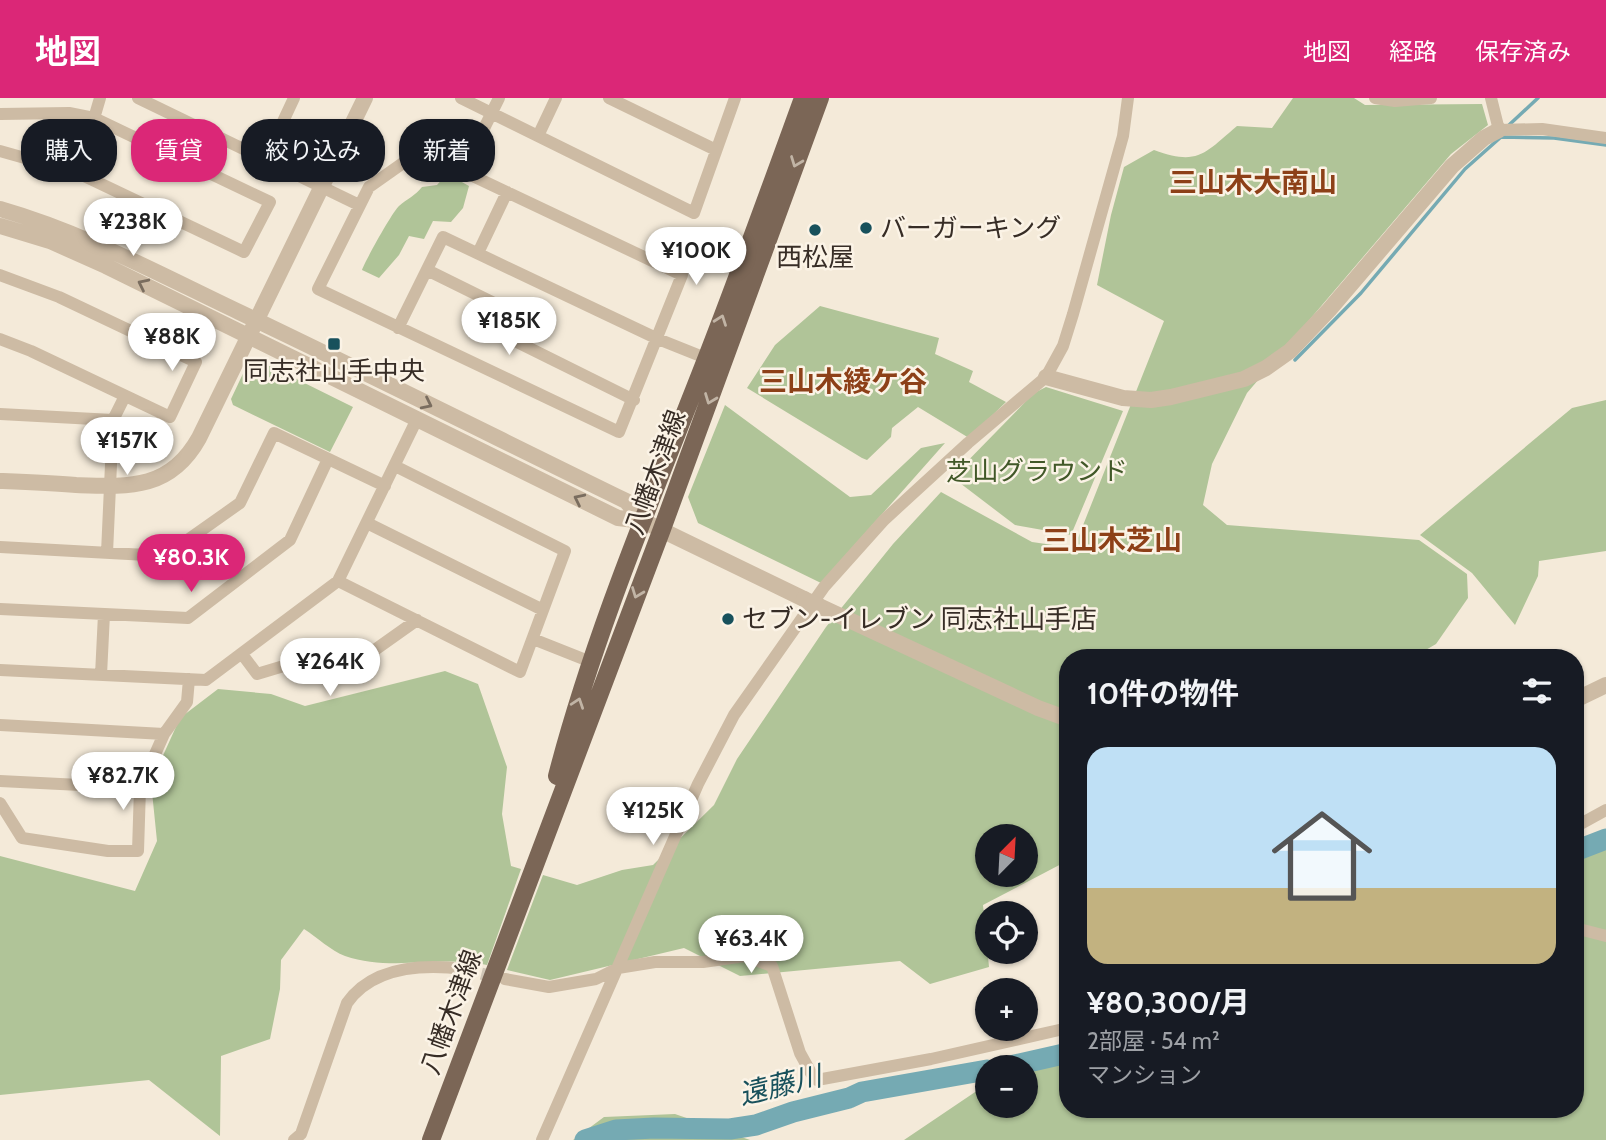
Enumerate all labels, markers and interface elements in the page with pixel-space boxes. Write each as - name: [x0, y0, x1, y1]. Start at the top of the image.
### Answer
- text: 地図: [35, 31, 101, 71]
- text: 地図: [1303, 37, 1351, 66]
- text: 経路: [1389, 37, 1437, 66]
- text: 保存済み: [1475, 37, 1571, 66]
- chip: 購入: [21, 119, 117, 182]
- chip: 賃貸: [131, 119, 227, 182]
- chip: 絞り込み: [241, 119, 385, 182]
- chip: 新着: [399, 119, 495, 182]
- one-way arrow: [790, 155, 804, 167]
- district label: 三山木大南山: [1169, 165, 1337, 199]
- pin: ¥238K: [84, 198, 182, 258]
- text: ¥238K: [100, 207, 166, 235]
- place label: バーガーキング: [880, 212, 1061, 244]
- marker: バーガーキング: [858, 220, 874, 236]
- marker: 西松屋: [807, 222, 823, 238]
- pin: ¥100K: [647, 228, 745, 287]
- text: ¥100K: [661, 236, 731, 264]
- place label: 西松屋: [776, 241, 854, 273]
- one-way arrow: [138, 278, 150, 292]
- pin: ¥185K: [460, 298, 558, 357]
- text: ¥185K: [477, 306, 541, 334]
- pin: ¥88K: [131, 314, 213, 373]
- one-way arrow: [712, 315, 726, 327]
- text: ¥88K: [144, 322, 200, 350]
- marker: 同志社山手中央: [326, 336, 342, 352]
- place label: 同志社山手中央: [243, 355, 425, 387]
- district label: 三山木綾ケ谷: [759, 364, 927, 398]
- one-way arrow: [704, 392, 718, 404]
- one-way arrow: [420, 396, 432, 410]
- street label: 八幡木津線: [618, 405, 692, 539]
- pin: ¥157K: [78, 418, 176, 477]
- text: ¥157K: [97, 426, 157, 454]
- park label: 芝山グラウンド: [946, 455, 1128, 487]
- one-way arrow: [574, 493, 586, 507]
- district label: 三山木芝山: [1042, 523, 1182, 557]
- pin: ¥80.3K: [134, 534, 248, 594]
- text: ¥80.3K: [153, 543, 229, 571]
- one-way arrow: [632, 587, 646, 599]
- place label: セブン-イレブン 同志社山手店: [742, 603, 1097, 635]
- marker: セブン-イレブン 同志社山手店: [720, 611, 736, 627]
- pin: ¥264K: [281, 638, 379, 698]
- text: ¥264K: [296, 647, 364, 675]
- icon: filters: [1518, 672, 1556, 710]
- text: 10件の物件: [1087, 675, 1239, 712]
- one-way arrow: [570, 697, 584, 709]
- pin: ¥82.7K: [66, 752, 180, 812]
- text: ¥82.7K: [87, 761, 159, 789]
- pin: ¥125K: [604, 788, 702, 847]
- icon: home: [1259, 793, 1385, 919]
- text: ¥125K: [622, 796, 684, 824]
- north arrow: [975, 824, 1038, 887]
- map controls: [975, 824, 1038, 1118]
- button: locate: [975, 901, 1038, 964]
- pin: ¥63.4K: [694, 916, 808, 975]
- text: ¥63.4K: [714, 924, 788, 952]
- street label: 八幡木津線: [414, 945, 488, 1079]
- button: +: [975, 978, 1038, 1041]
- text: ¥80,300/月: [1087, 984, 1250, 1021]
- text: 2部屋 · 54 m²: [1087, 1027, 1220, 1055]
- button: −: [975, 1055, 1038, 1118]
- water label: 遠藤川: [735, 1058, 828, 1112]
- text: マンション: [1087, 1061, 1202, 1089]

